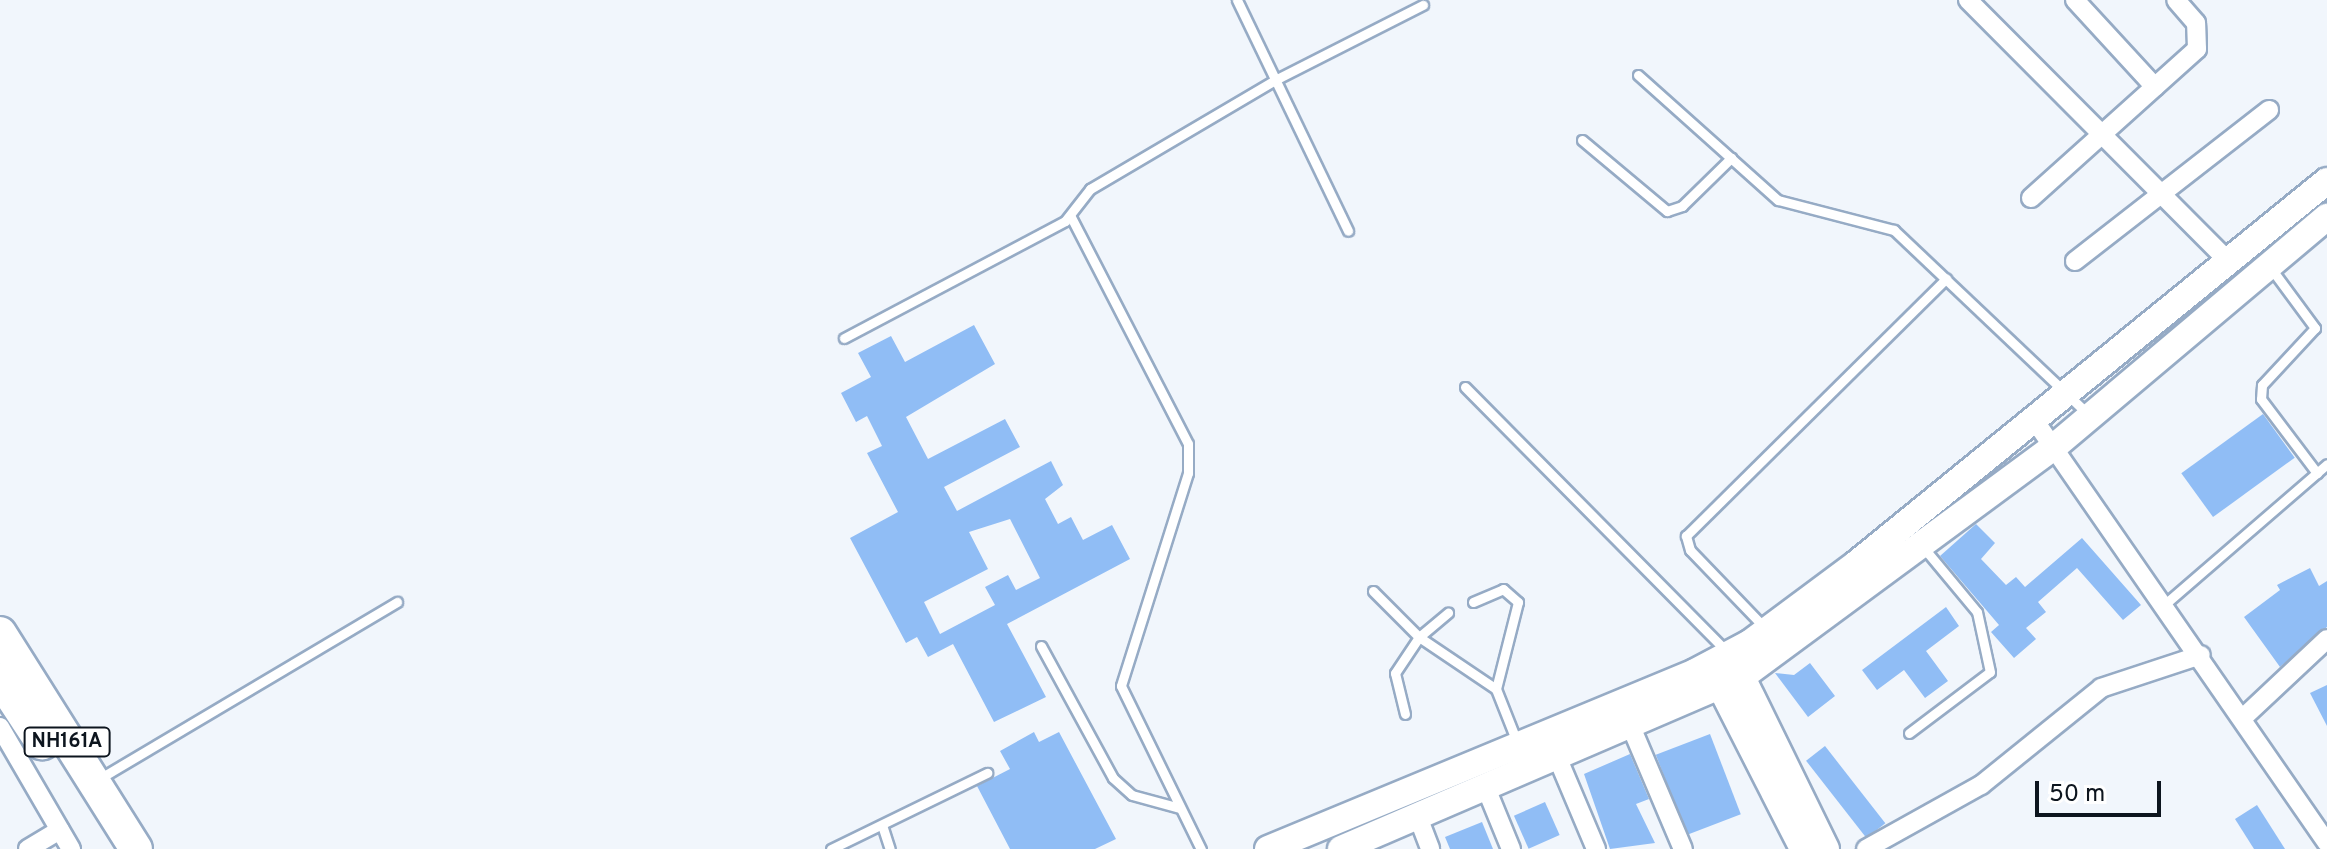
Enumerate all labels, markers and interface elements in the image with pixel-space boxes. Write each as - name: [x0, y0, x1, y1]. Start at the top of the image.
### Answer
- road number: NH161A: [23, 726, 111, 758]
- scale bar: [2039, 765, 2165, 815]
- text: 50 m: [2049, 780, 2105, 810]

